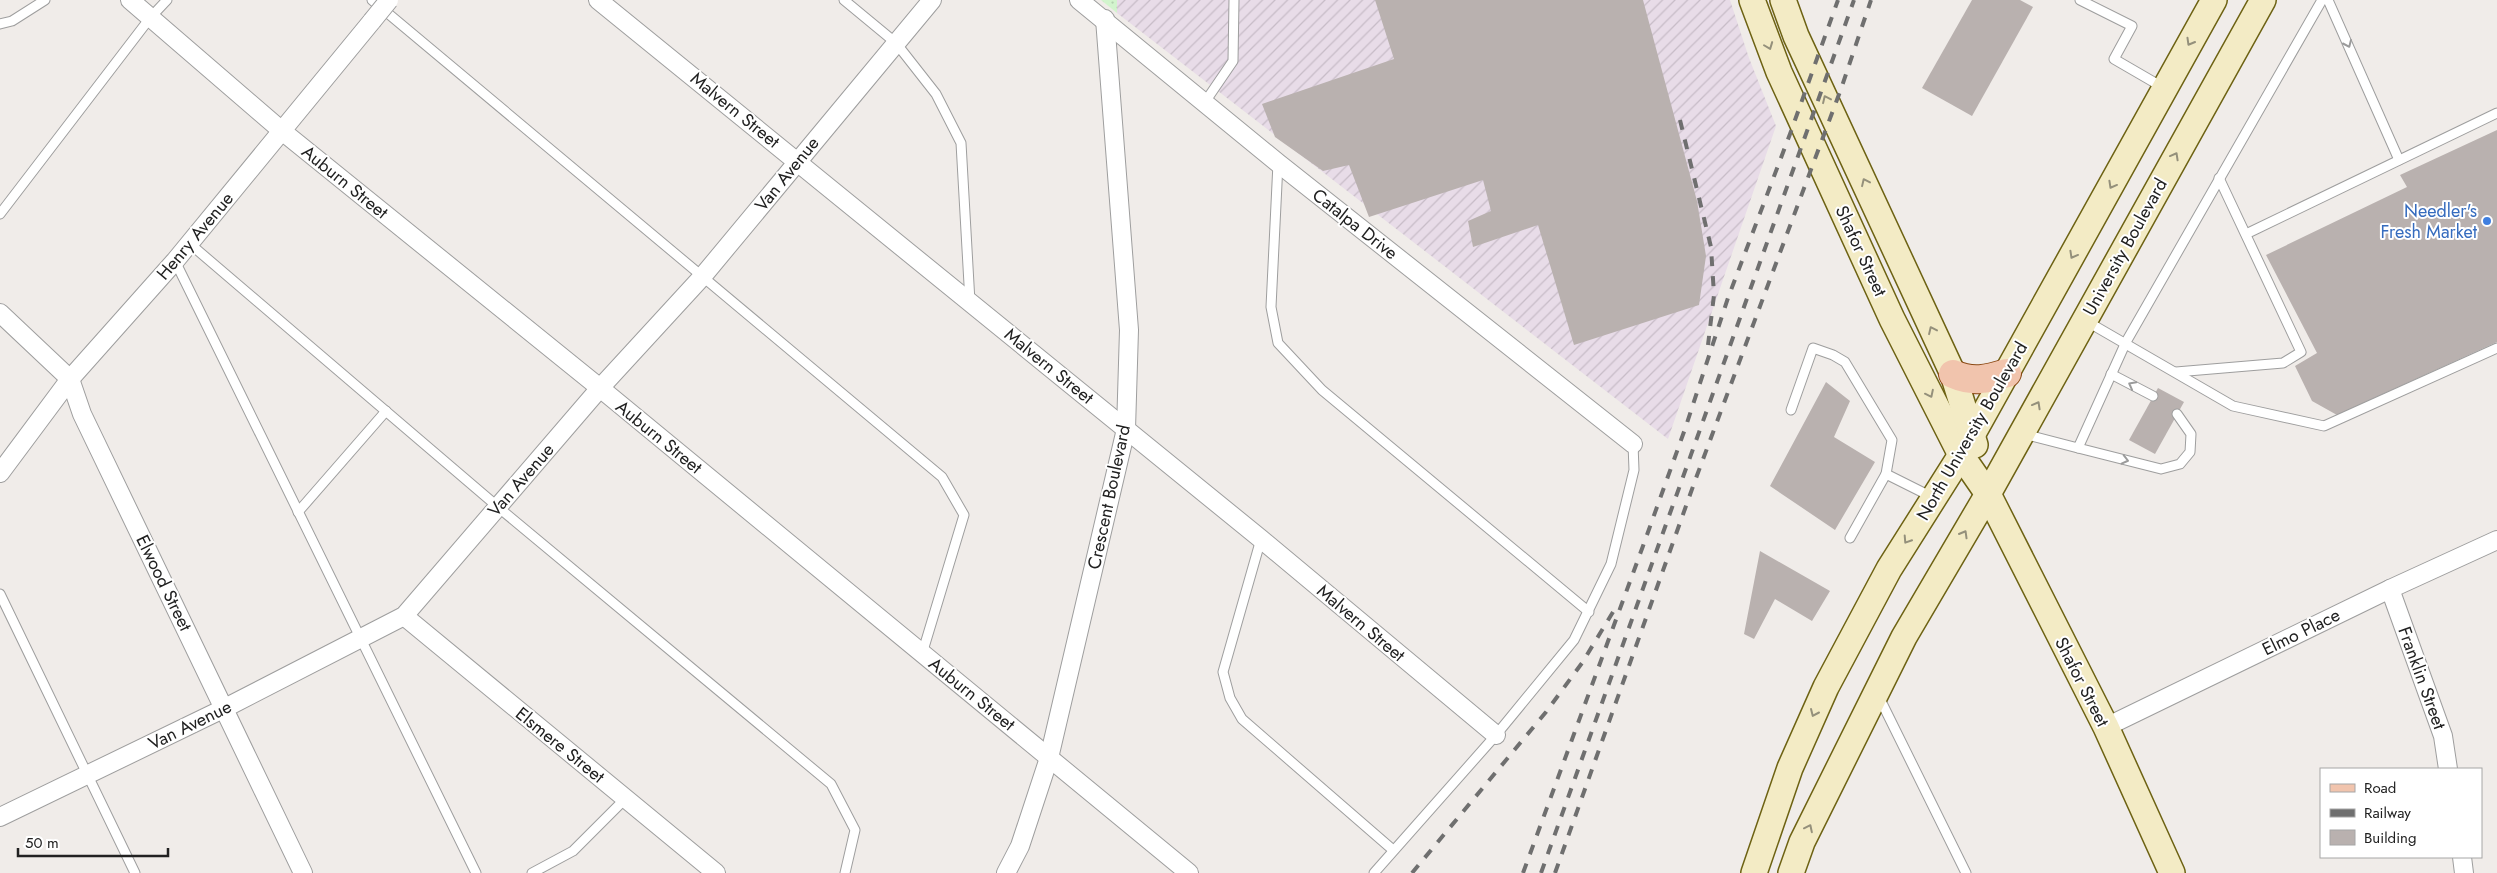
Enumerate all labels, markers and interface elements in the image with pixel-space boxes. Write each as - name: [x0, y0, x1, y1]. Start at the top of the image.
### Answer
- one-way arrow: [2187, 37, 2197, 46]
- one-way arrow: [2341, 39, 2351, 48]
- one-way arrow: [1763, 41, 1773, 49]
- street label: Malvern Street: [685, 66, 786, 155]
- one-way arrow: [1822, 95, 1832, 104]
- street label: Van Avenue: [749, 131, 825, 217]
- street label: Auburn Street: [296, 139, 394, 225]
- one-way arrow: [2169, 152, 2179, 161]
- street label: University Boulevard: [2076, 174, 2174, 320]
- one-way arrow: [1860, 178, 1871, 187]
- one-way arrow: [2108, 179, 2118, 188]
- street label: Catalpa Drive: [1307, 182, 1403, 266]
- street label: Henry Avenue: [150, 186, 240, 286]
- place label: Needler's Fresh Market: [2380, 198, 2478, 245]
- street label: Shafor Street: [1829, 201, 1894, 301]
- marker: Needler's Fresh Market: [2481, 215, 2493, 227]
- one-way arrow: [2069, 249, 2079, 258]
- street label: Malvern Street: [999, 322, 1100, 411]
- one-way arrow: [1928, 326, 1939, 335]
- street label: North University Boulevard: [1910, 337, 2034, 525]
- one-way arrow: [2128, 381, 2137, 391]
- one-way arrow: [1924, 389, 1934, 398]
- street label: Auburn Street: [610, 394, 708, 480]
- one-way arrow: [2030, 401, 2040, 410]
- street label: Crescent Boulevard: [1081, 422, 1137, 572]
- street label: Van Avenue: [482, 438, 560, 522]
- one-way arrow: [2121, 454, 2130, 465]
- street label: Elwood Street: [129, 530, 199, 636]
- one-way arrow: [1957, 530, 1967, 539]
- one-way arrow: [1904, 535, 1914, 544]
- street label: Malvern Street: [1311, 578, 1411, 668]
- street label: Elmo Place: [2258, 602, 2344, 662]
- street label: Franklin Street: [2391, 623, 2453, 734]
- street label: Shafor Street: [2048, 633, 2116, 732]
- street label: Auburn Street: [923, 651, 1021, 737]
- street label: Van Avenue: [144, 694, 236, 756]
- street label: Elsmere Street: [510, 701, 611, 790]
- one-way arrow: [1810, 708, 1821, 717]
- legend: [2320, 768, 2482, 858]
- text: Road: [2364, 777, 2396, 799]
- text: Railway: [2364, 802, 2411, 824]
- one-way arrow: [1803, 824, 1813, 833]
- scale bar: [18, 826, 168, 858]
- text: Building: [2364, 827, 2416, 849]
- text: 50 m: [25, 832, 59, 854]

